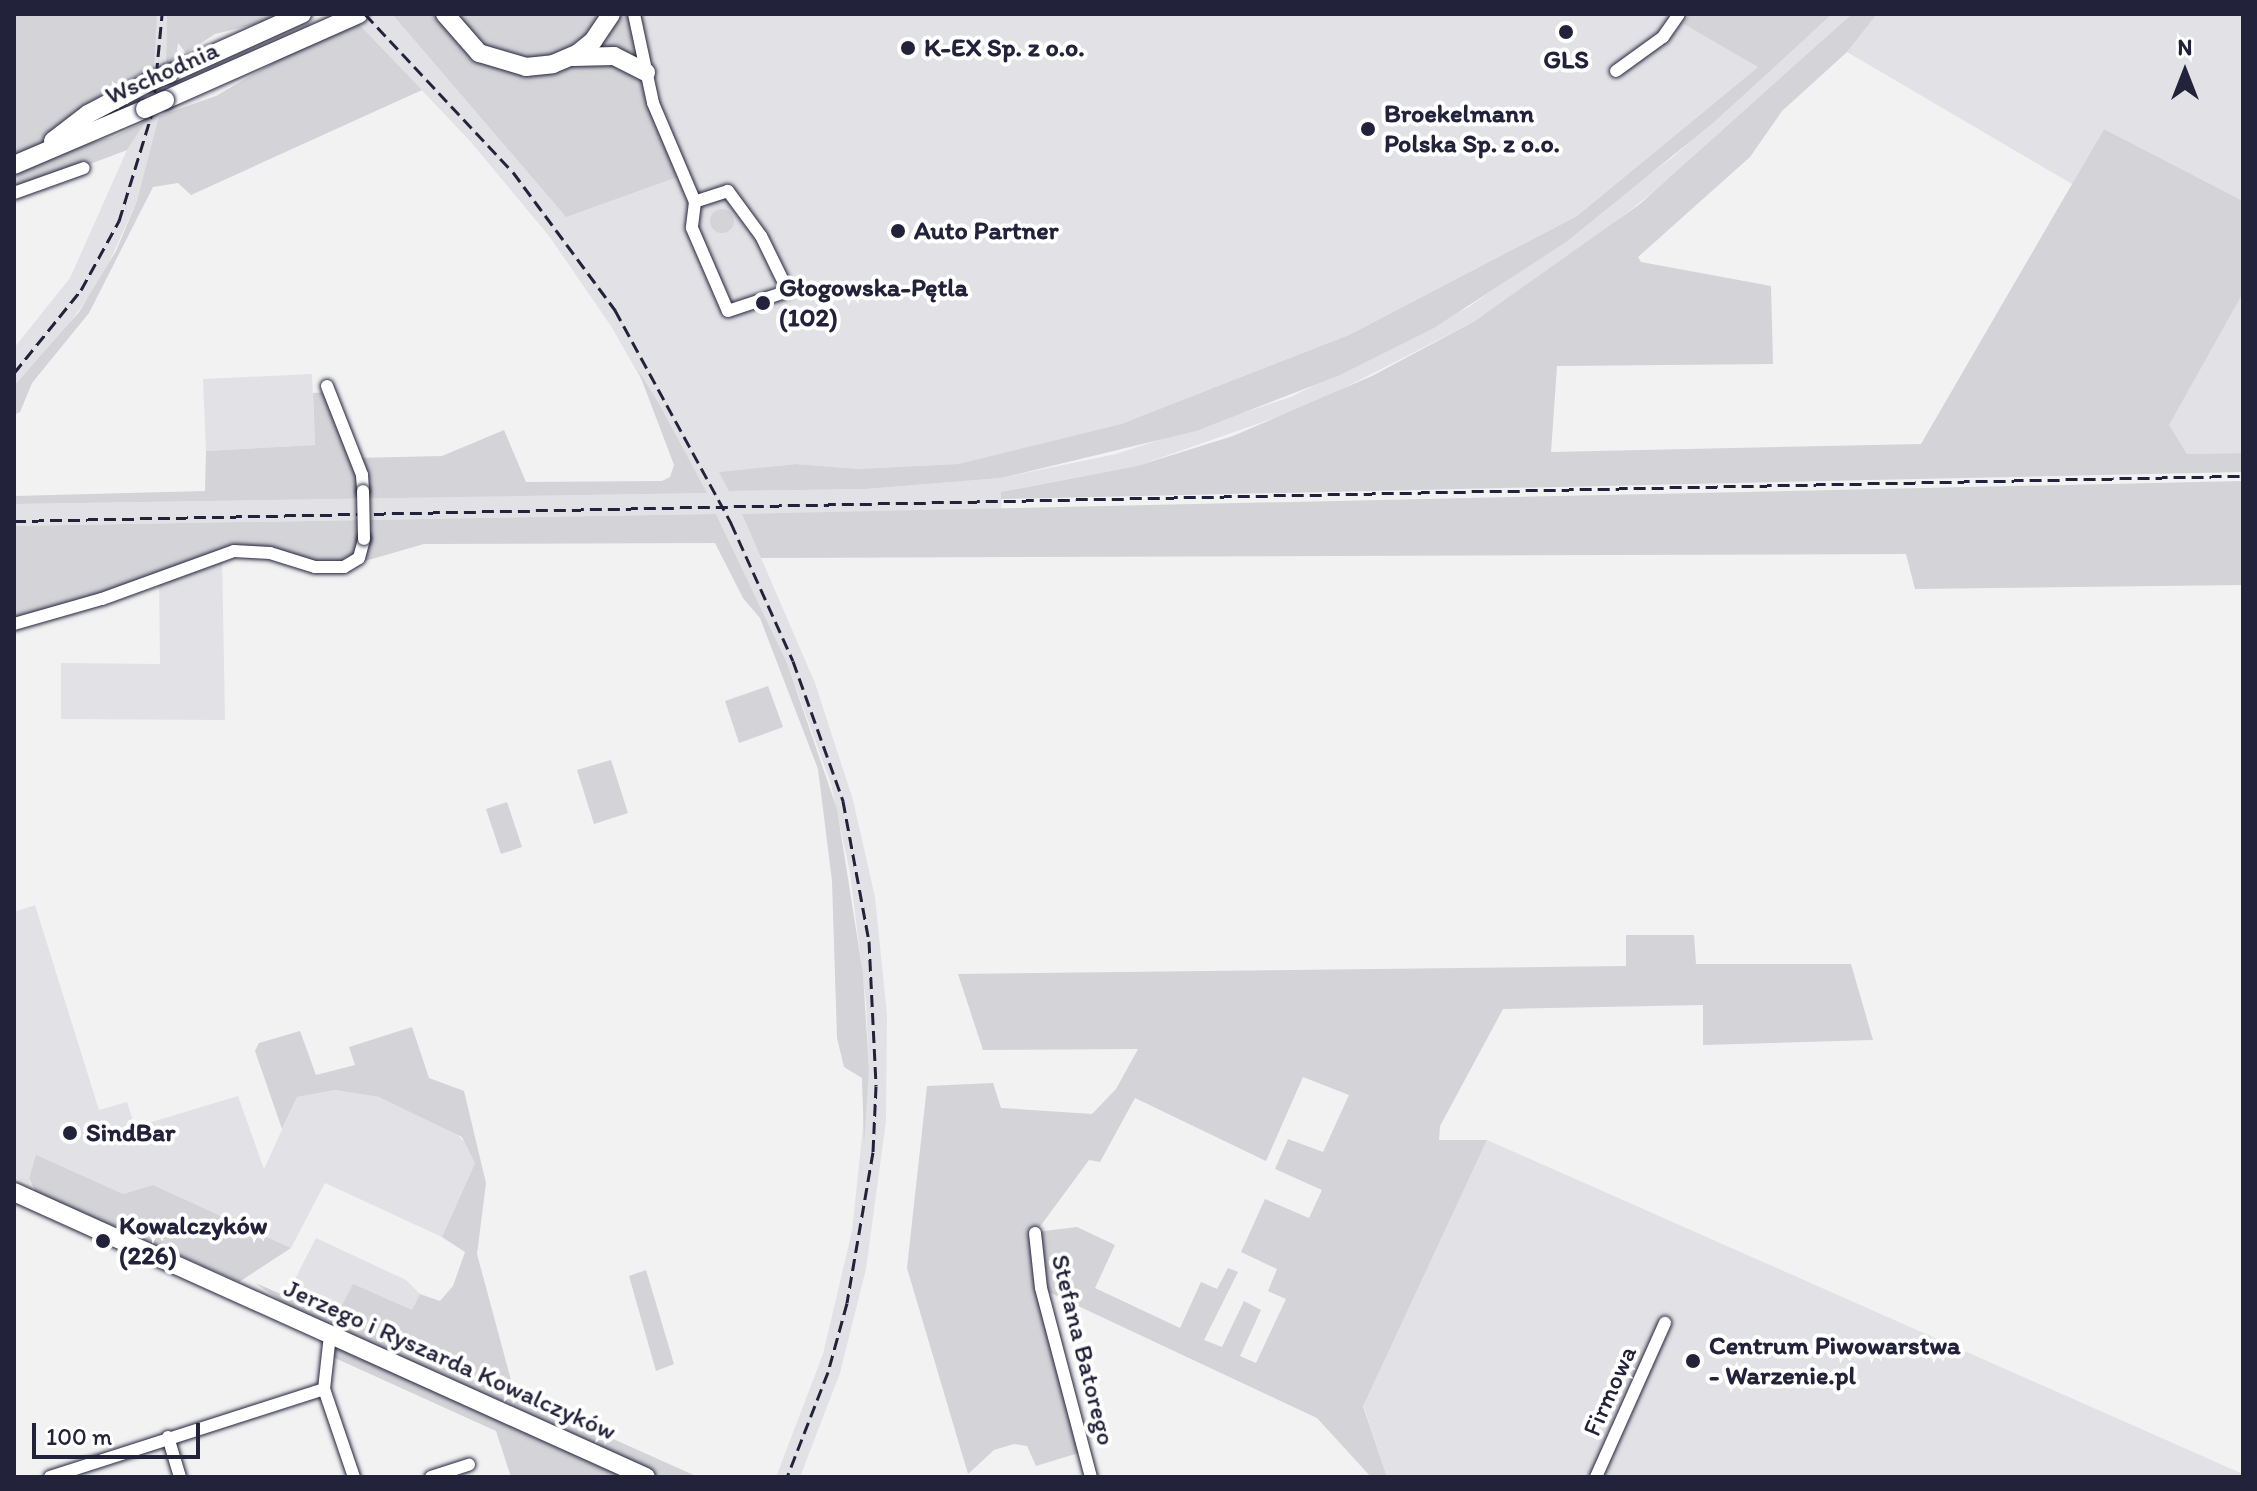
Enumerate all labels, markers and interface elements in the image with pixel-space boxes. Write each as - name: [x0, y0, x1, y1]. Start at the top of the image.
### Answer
- marker: GLS: [1557, 23, 1575, 41]
- place label: K-EX Sp. z o.o.: [924, 32, 1085, 64]
- north arrow: [2145, 32, 2225, 112]
- street label: Wschodnia: [101, 34, 223, 112]
- text: N: [2178, 34, 2192, 61]
- marker: K-EX Sp. z o.o.: [899, 39, 917, 57]
- place label: GLS: [1543, 44, 1589, 76]
- place label: Broekelmann Polska Sp. z o.o.: [1384, 98, 1560, 160]
- marker: Broekelmann Polska Sp. z o.o.: [1359, 120, 1377, 138]
- place label: Auto Partner: [914, 215, 1059, 247]
- marker: Auto Partner: [889, 222, 907, 240]
- place label: Głogowska-Pętla (102): [779, 272, 968, 334]
- marker: Głogowska-Pętla (102): [754, 294, 772, 312]
- place label: SindBar: [86, 1117, 175, 1149]
- marker: SindBar: [61, 1124, 79, 1142]
- place label: Kowalczyków (226): [119, 1210, 268, 1272]
- marker: Kowalczyków (226): [94, 1232, 112, 1250]
- street label: Stefana Batorego: [1044, 1251, 1122, 1449]
- street label: Jerzego i Ryszarda Kowalczyków: [279, 1272, 621, 1448]
- place label: Centrum Piwowarstwa - Warzenie.pl: [1709, 1330, 1961, 1392]
- street label: Firmowa: [1576, 1341, 1644, 1441]
- marker: Centrum Piwowarstwa - Warzenie.pl: [1684, 1352, 1702, 1370]
- scale bar: [36, 1407, 204, 1457]
- text: 100 m: [46, 1422, 112, 1451]

